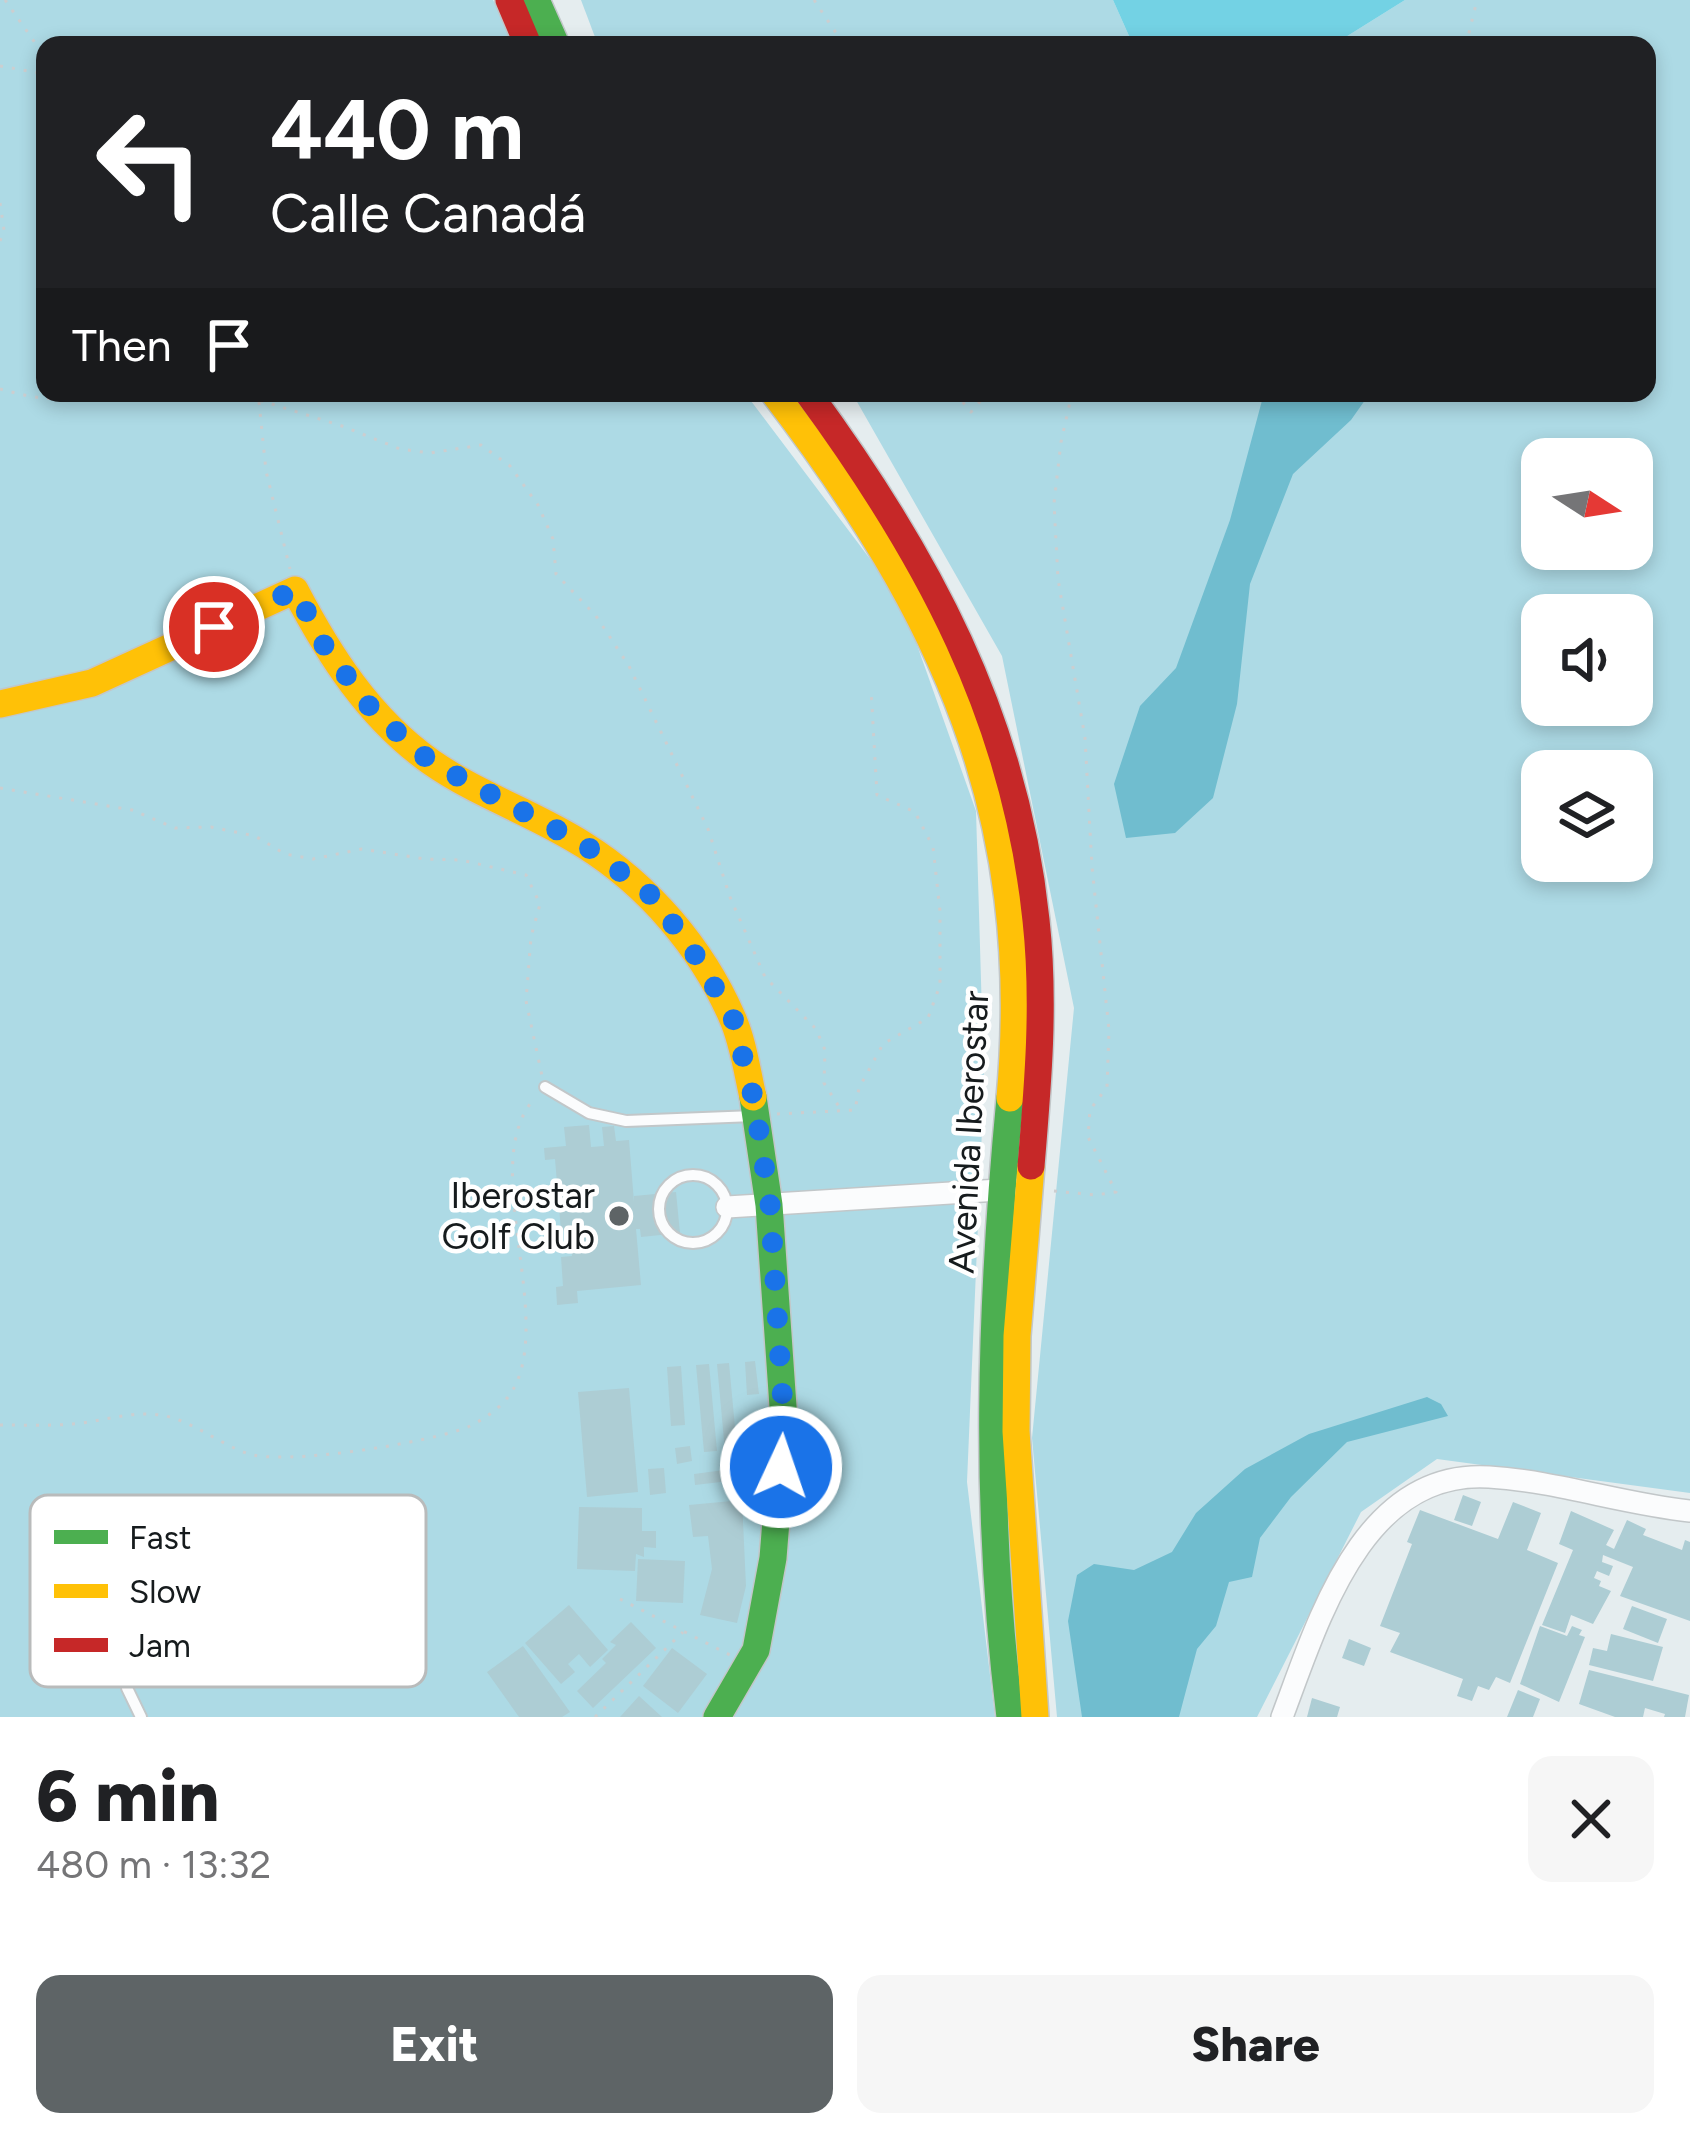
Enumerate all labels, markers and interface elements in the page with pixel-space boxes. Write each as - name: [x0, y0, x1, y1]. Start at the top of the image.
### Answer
- text: 440 m: [270, 79, 524, 180]
- icon: left: [72, 84, 228, 240]
- text: Calle Canadá: [270, 181, 586, 246]
- icon: arrive: [196, 312, 262, 378]
- text: Then: [72, 318, 172, 372]
- north arrow: [1521, 438, 1653, 570]
- map controls: [1521, 438, 1653, 882]
- pin: [163, 576, 265, 678]
- icon: arrive: [181, 594, 247, 660]
- button: sound: [1521, 594, 1653, 726]
- button: layers: [1521, 750, 1653, 882]
- street label: Avenida Iberostar: [940, 990, 997, 1274]
- place label: Iberostar Golf Club: [442, 1174, 595, 1258]
- marker: Iberostar Golf Club: [606, 1203, 632, 1229]
- position arrow: [718, 1404, 844, 1530]
- legend: [30, 1495, 426, 1687]
- text: Fast: [129, 1518, 191, 1557]
- text: Slow: [129, 1572, 201, 1611]
- text: Jam: [129, 1626, 191, 1665]
- text: 6 min: [36, 1753, 220, 1839]
- button: close: [1528, 1756, 1654, 1882]
- text: 480 m · 13:32: [36, 1841, 271, 1888]
- button: Exit: [36, 1975, 833, 2113]
- button: Share: [857, 1975, 1654, 2113]

